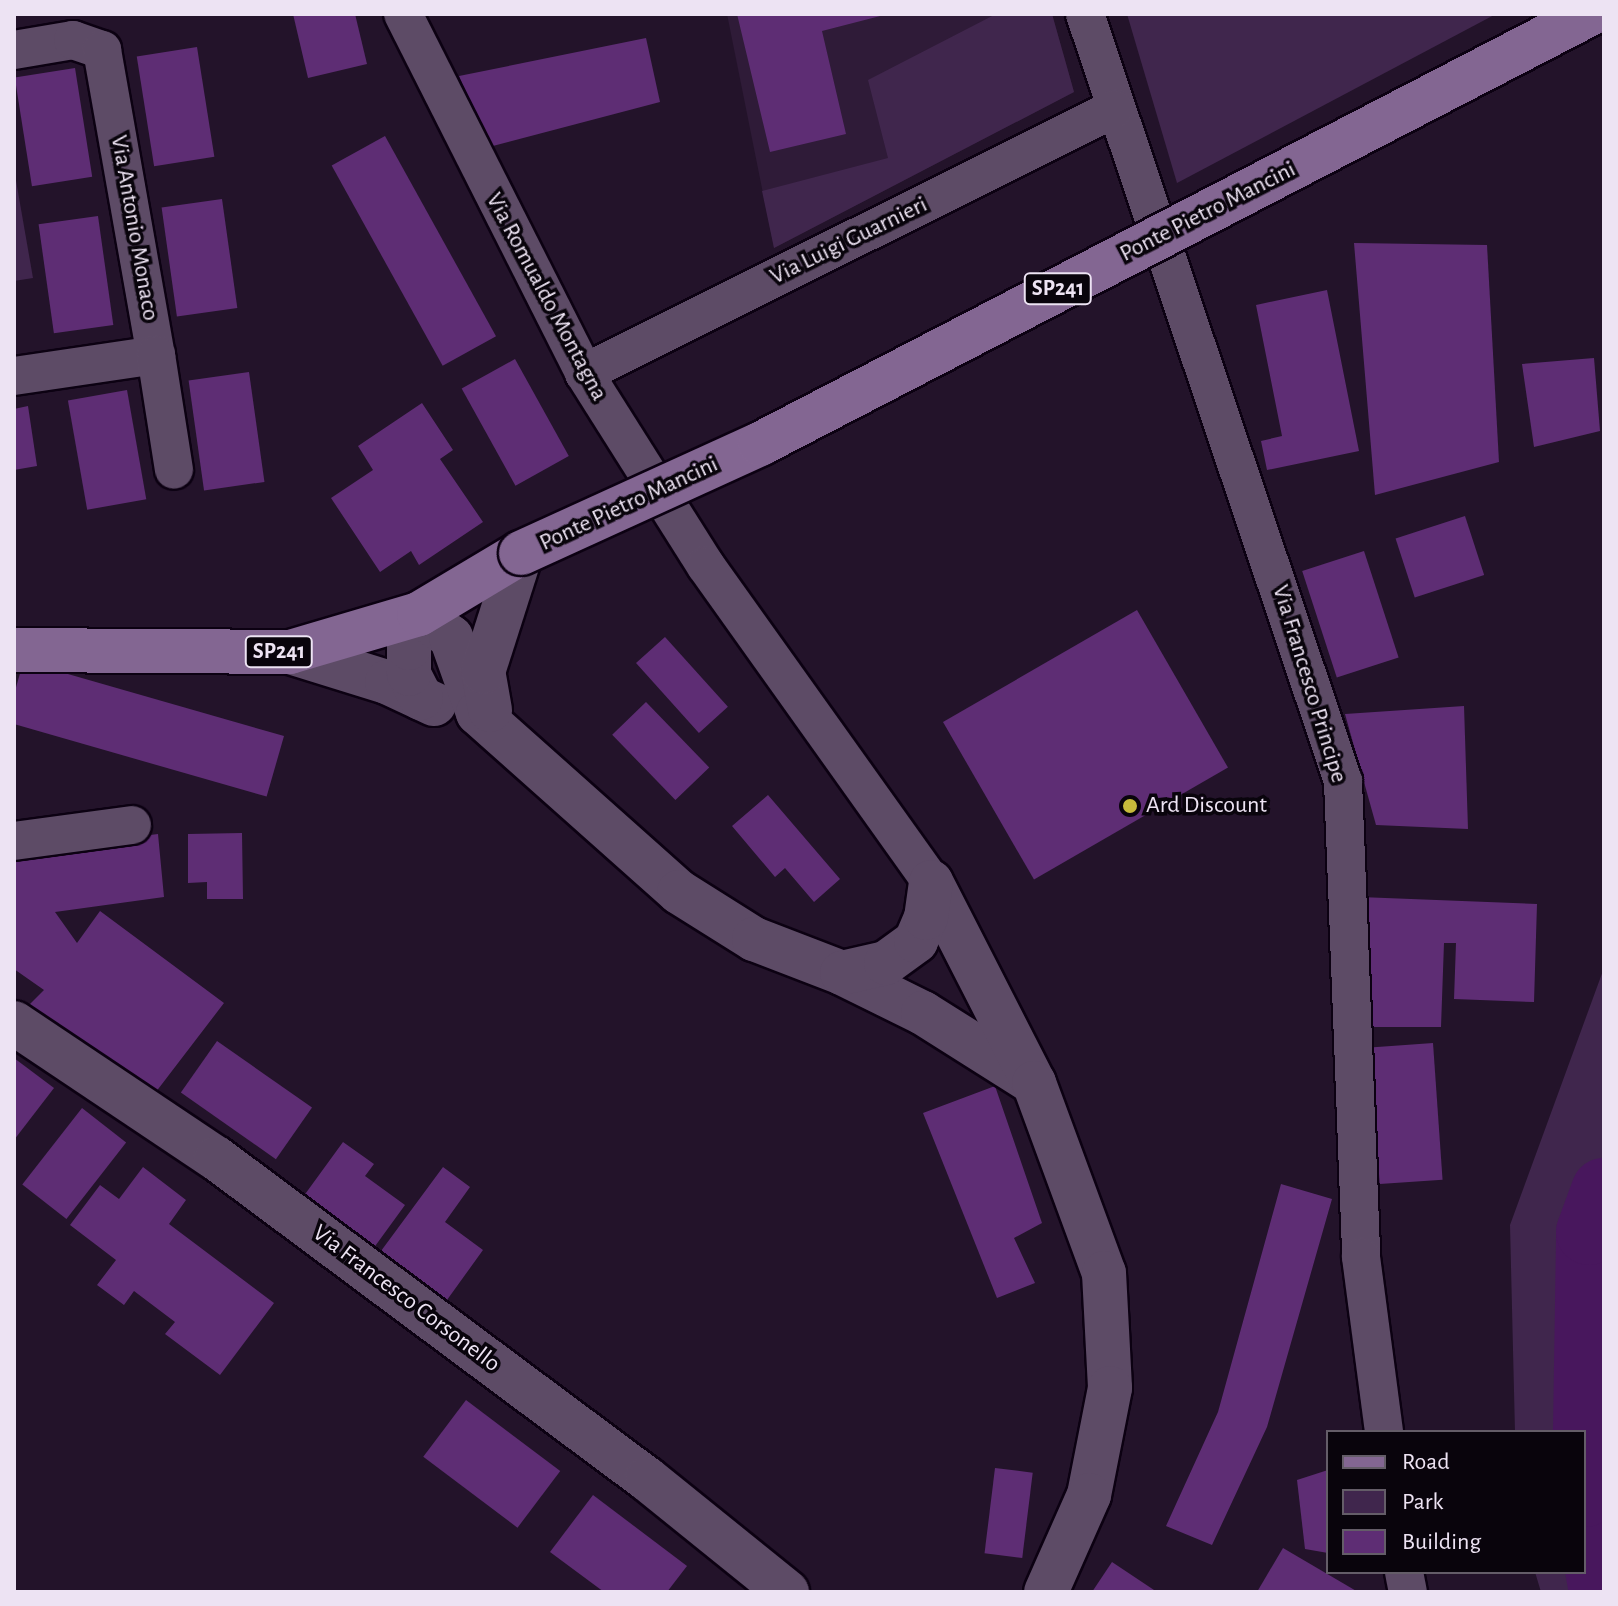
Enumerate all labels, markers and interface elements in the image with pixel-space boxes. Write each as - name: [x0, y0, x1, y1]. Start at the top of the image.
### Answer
- street label: Via Antonio Monaco: [104, 133, 164, 323]
- street label: Ponte Pietro Mancini: [1115, 155, 1301, 269]
- street label: Via Romualdo Montagna: [479, 188, 613, 406]
- street label: Via Luigi Guarnieri: [766, 190, 932, 292]
- road number: SP241: [1022, 271, 1094, 307]
- street label: Ponte Pietro Mancini: [535, 450, 723, 558]
- street label: Via Francesco Principe: [1265, 582, 1353, 786]
- road number: SP241: [243, 634, 315, 670]
- place label: Ard Discount: [1146, 792, 1267, 820]
- marker: Ard Discount: [1121, 797, 1139, 815]
- street label: Via Francesco Corsonello: [306, 1219, 506, 1379]
- legend: [1326, 1430, 1586, 1574]
- text: Road: [1402, 1450, 1450, 1474]
- text: Park: [1402, 1490, 1443, 1514]
- text: Building: [1402, 1530, 1481, 1554]

